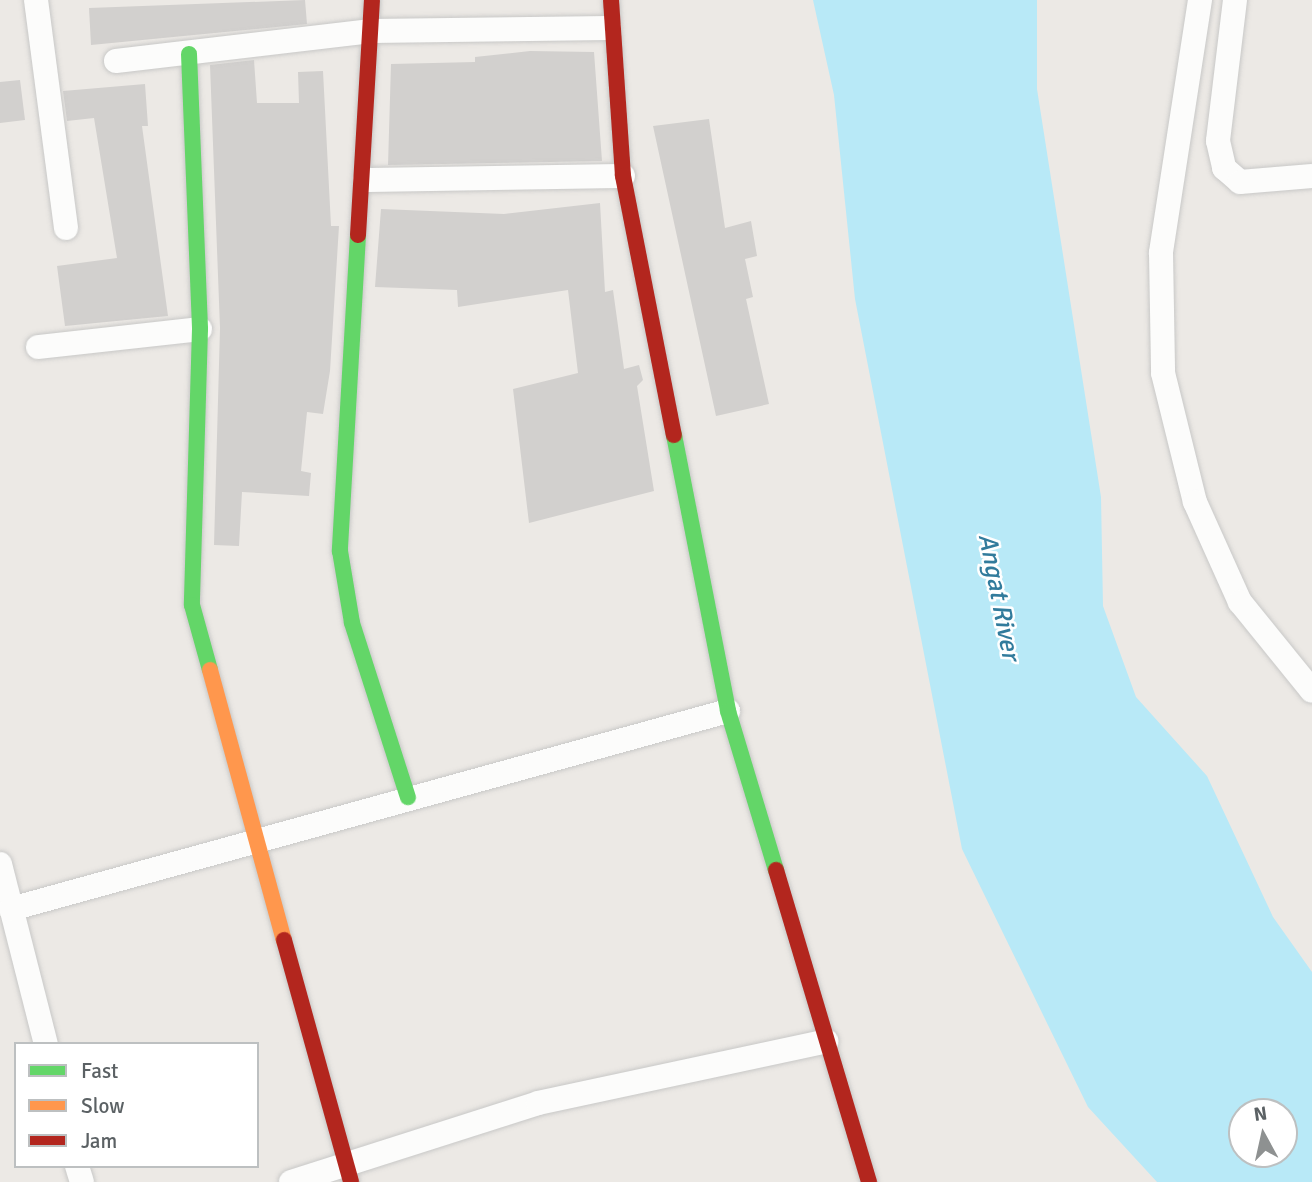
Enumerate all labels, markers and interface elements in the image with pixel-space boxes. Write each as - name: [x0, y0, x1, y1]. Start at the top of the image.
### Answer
- water label: Angat River: [970, 531, 1026, 663]
- legend: [14, 1042, 259, 1168]
- text: Fast: [81, 1058, 118, 1084]
- text: Slow: [81, 1093, 125, 1119]
- north arrow: [1228, 1098, 1298, 1168]
- text: N: [1252, 1101, 1269, 1127]
- text: Jam: [81, 1128, 117, 1154]

